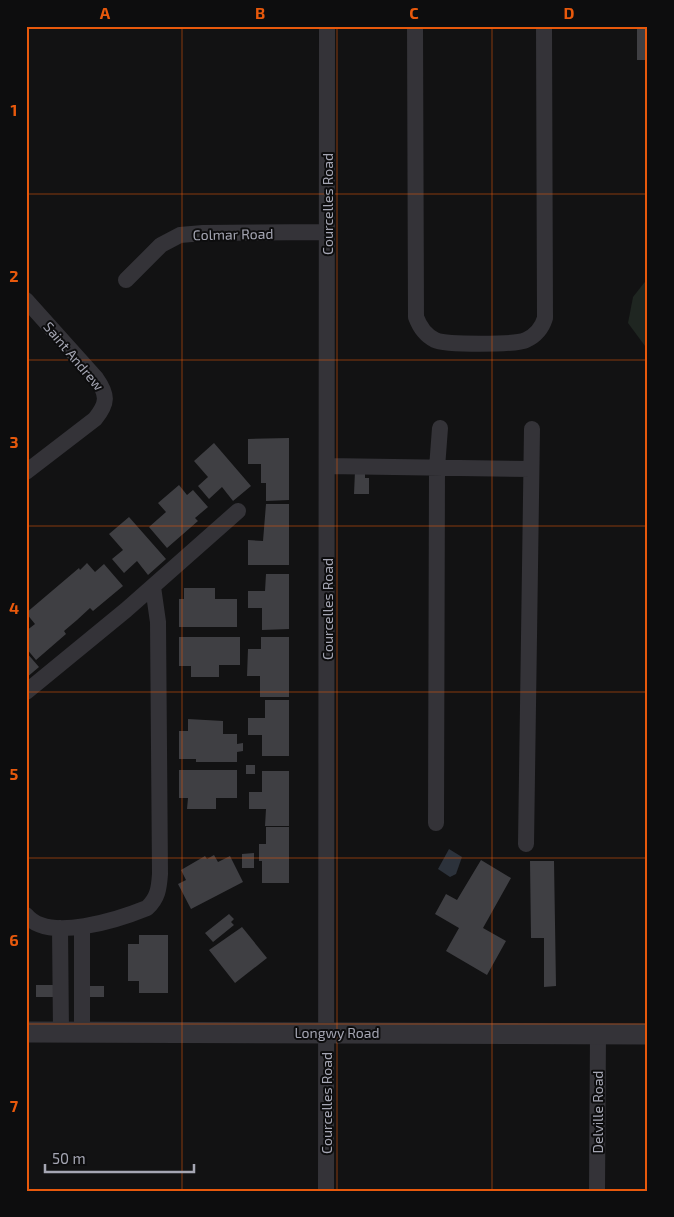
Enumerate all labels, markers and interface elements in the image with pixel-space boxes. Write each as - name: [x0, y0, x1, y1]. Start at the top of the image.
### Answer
- text: A: [100, 3, 111, 22]
- text: B: [255, 3, 265, 22]
- text: C: [409, 3, 419, 22]
- text: D: [564, 3, 575, 22]
- text: 1: [11, 100, 17, 119]
- street label: Courcelles Road: [319, 153, 336, 255]
- street label: Colmar Road: [192, 225, 274, 243]
- text: 2: [9, 266, 19, 285]
- street label: Saint Andrew: [40, 318, 108, 394]
- text: 3: [9, 432, 19, 451]
- street label: Courcelles Road: [319, 558, 336, 660]
- text: 4: [9, 598, 19, 617]
- text: 5: [10, 764, 19, 783]
- text: 6: [9, 930, 19, 949]
- street label: Longwy Road: [294, 1024, 380, 1041]
- street label: Courcelles Road: [318, 1052, 335, 1154]
- street label: Delville Road: [589, 1071, 606, 1153]
- text: 7: [10, 1096, 19, 1115]
- scale bar: [45, 1142, 194, 1174]
- text: 50 m: [52, 1149, 86, 1167]

